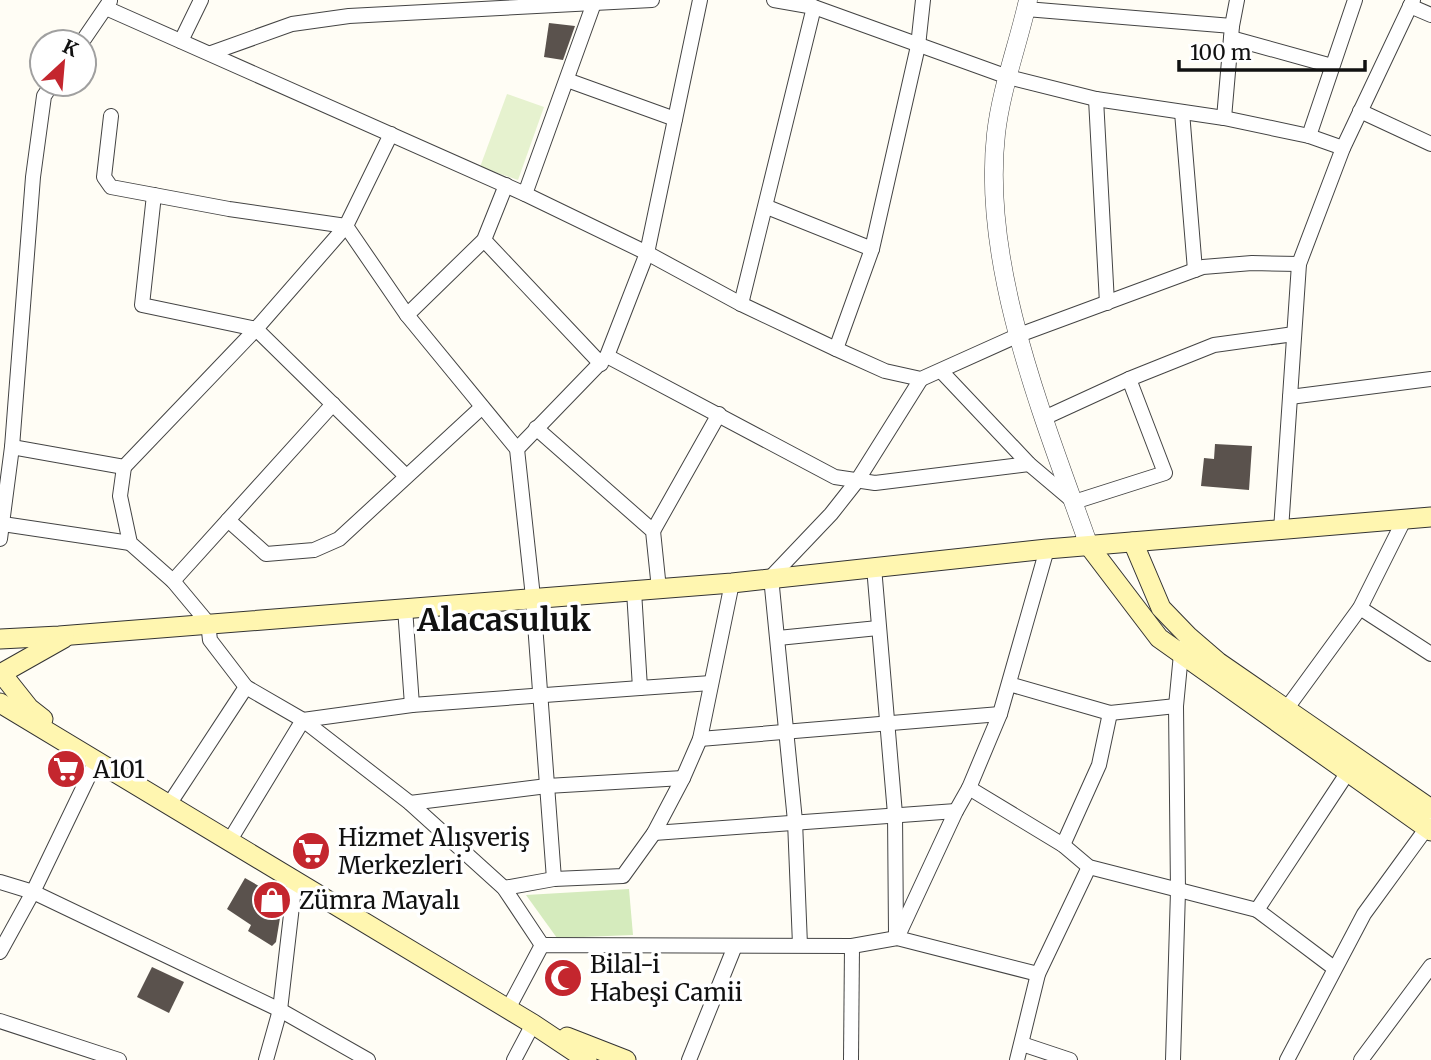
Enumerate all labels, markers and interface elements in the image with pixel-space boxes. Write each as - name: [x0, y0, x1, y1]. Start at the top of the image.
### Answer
- north arrow: [28, 28, 98, 98]
- scale bar: [1179, 28, 1364, 72]
- text: K: [59, 34, 83, 62]
- text: 100 m: [1190, 39, 1252, 66]
- district label: Alacasuluk: [416, 600, 591, 640]
- supermarket icon: A101: [45, 748, 87, 790]
- place label: A101: [92, 754, 145, 785]
- place label: Hizmet Alışveriş Merkezleri: [338, 822, 530, 881]
- supermarket icon: Hizmet Alışveriş Merkezleri: [290, 830, 332, 872]
- shop icon: Zümra Mayalı: [251, 879, 293, 921]
- place label: Zümra Mayalı: [299, 885, 460, 916]
- place label: Bilal-i Habeşi Camii: [590, 949, 743, 1008]
- mosque icon: Bilal-i Habeşi Camii: [542, 957, 584, 999]

